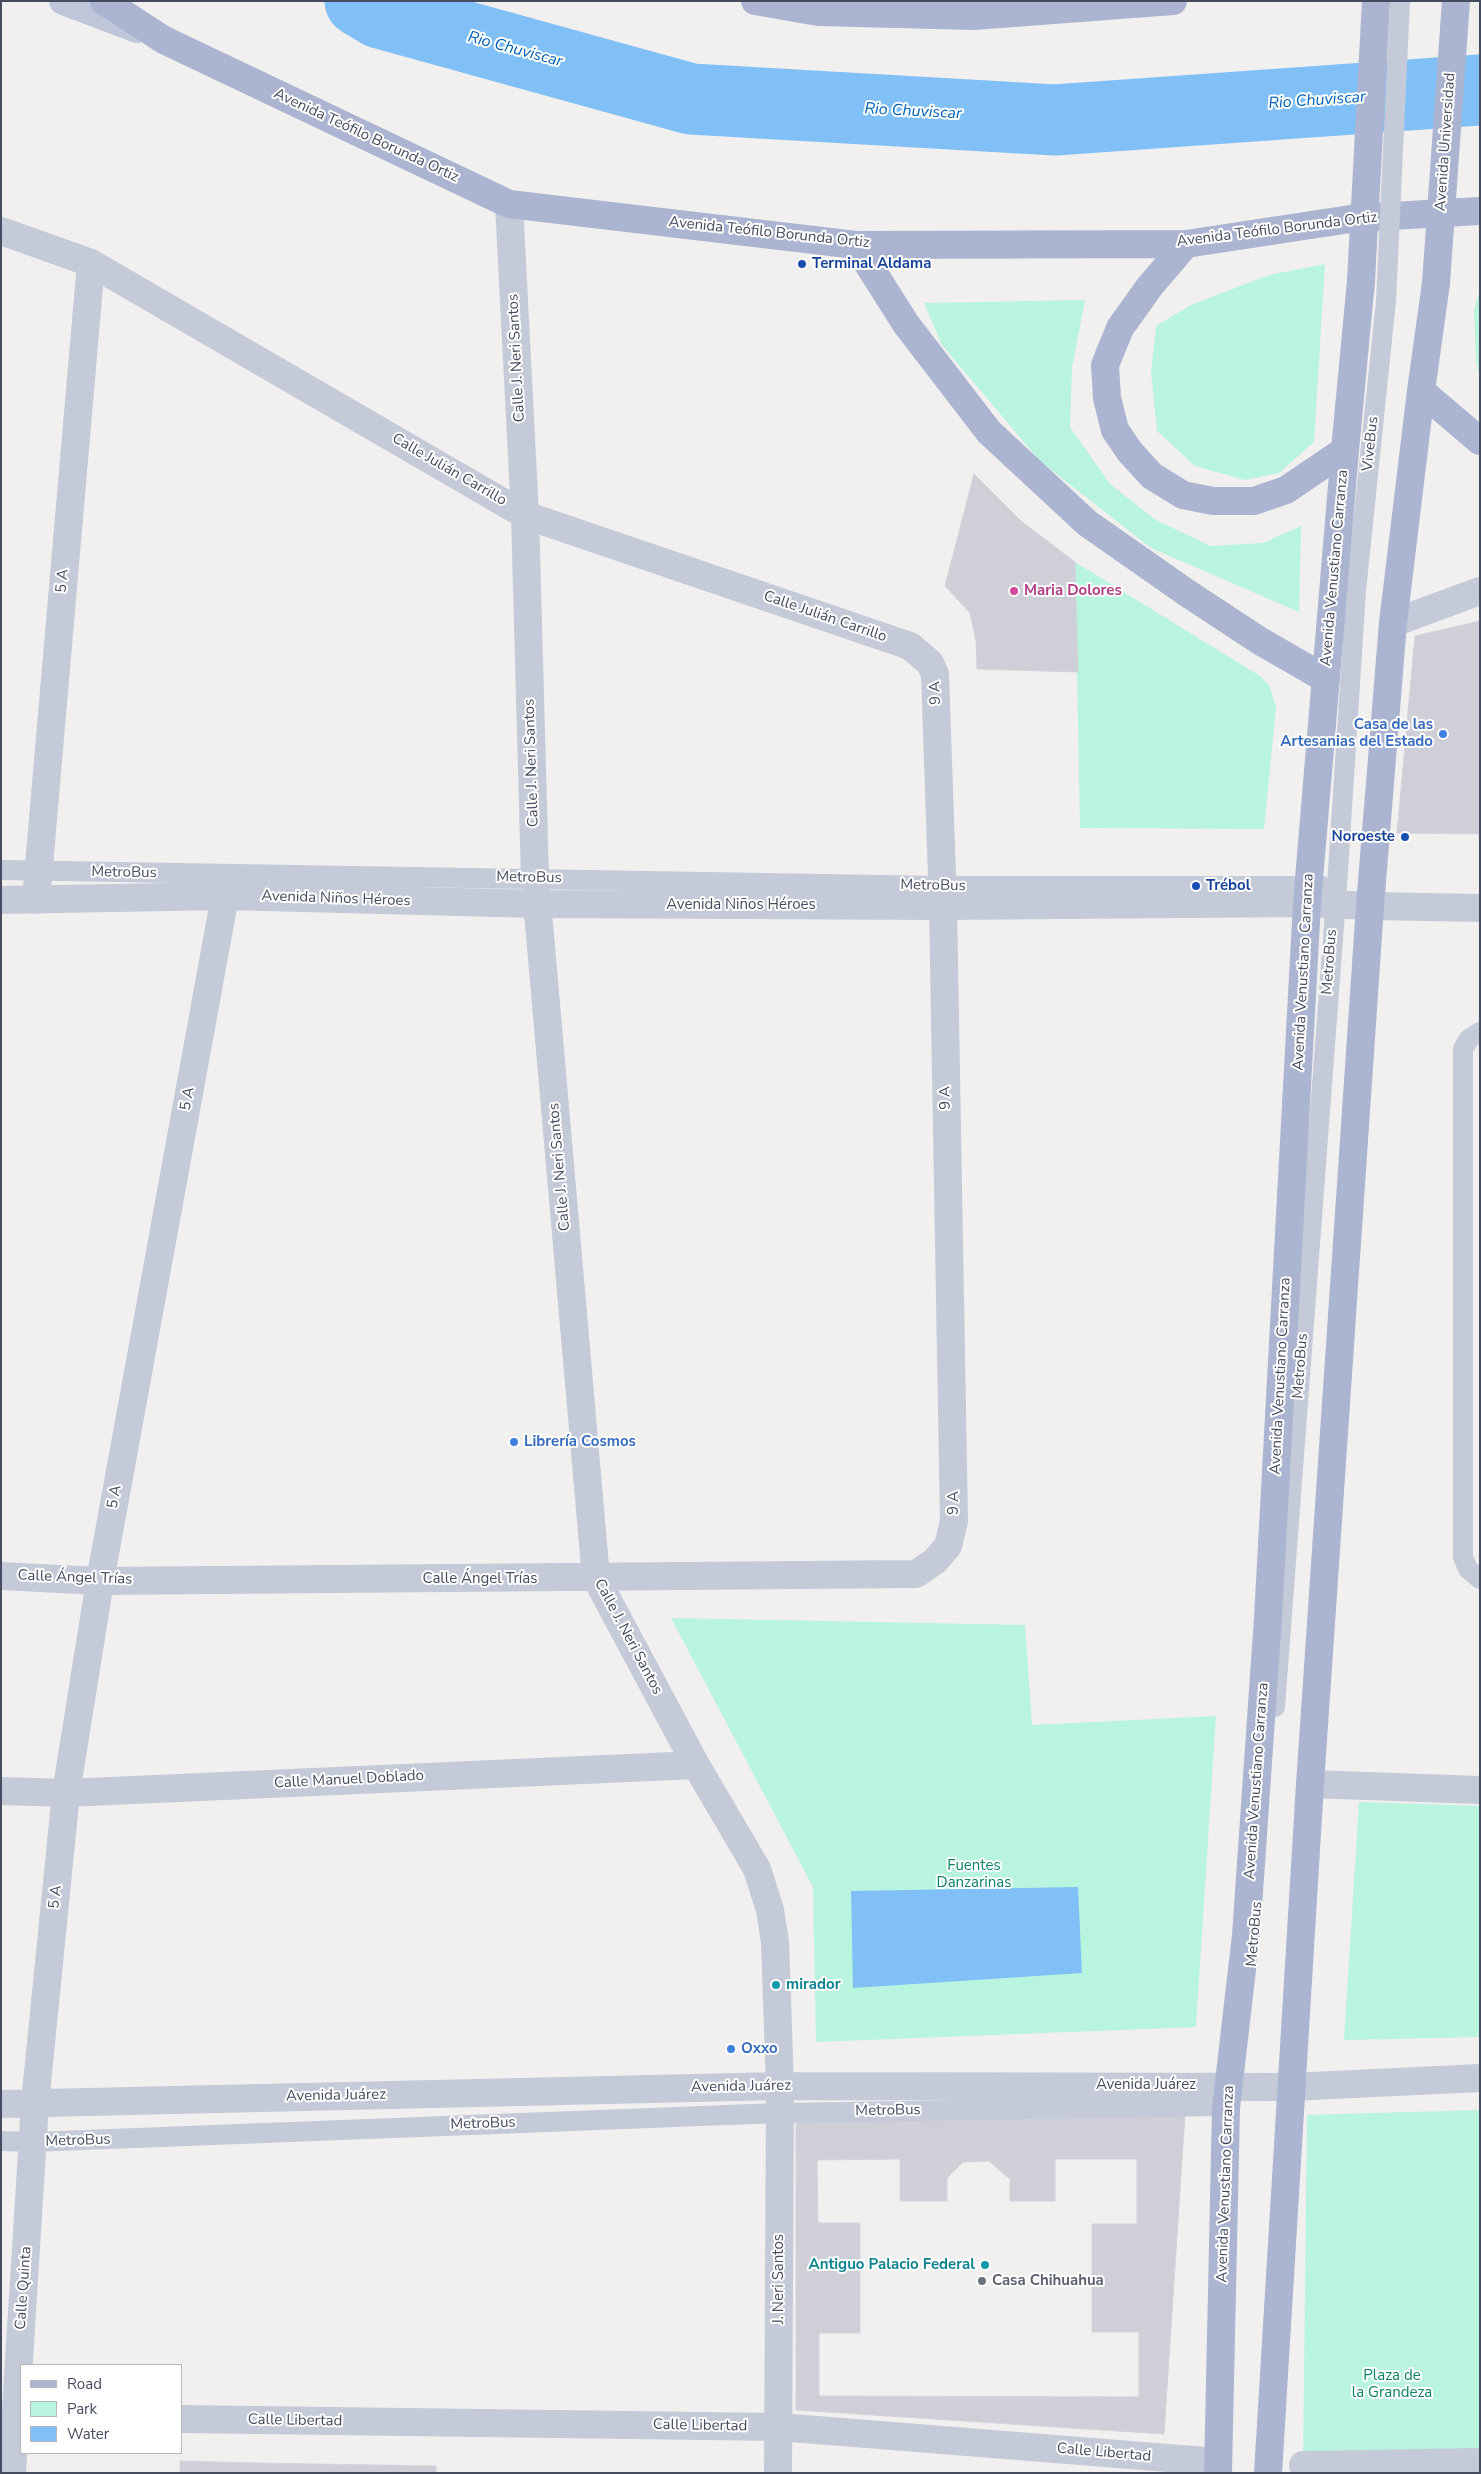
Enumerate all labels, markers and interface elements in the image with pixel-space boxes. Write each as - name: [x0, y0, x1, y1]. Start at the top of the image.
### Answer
- water label: Rio Chuviscar: [465, 28, 565, 72]
- street label: Avenida Universidad: [1432, 72, 1460, 212]
- street label: Avenida Teófilo Borunda Ortiz: [271, 85, 461, 187]
- water label: Rio Chuviscar: [1268, 88, 1366, 114]
- water label: Rio Chuviscar: [864, 100, 962, 124]
- street label: Avenida Teófilo Borunda Ortiz: [1176, 209, 1378, 251]
- street label: Avenida Teófilo Borunda Ortiz: [668, 213, 870, 253]
- place label: Terminal Aldama: [812, 255, 931, 273]
- marker: Terminal Aldama: [796, 258, 808, 270]
- street label: Calle J. Neri Santos: [505, 293, 529, 423]
- street label: ViveBus: [1359, 416, 1383, 472]
- street label: Calle Julián Carrillo: [389, 430, 509, 510]
- street label: Avenida Venustiano Carranza: [1317, 469, 1353, 667]
- street label: 5 A: [53, 568, 73, 594]
- place label: Maria Dolores: [1024, 582, 1122, 600]
- marker: Maria Dolores: [1008, 585, 1020, 597]
- street label: Calle Julián Carrillo: [761, 587, 889, 647]
- street label: 9 A: [927, 681, 945, 705]
- street label: Calle J. Neri Santos: [521, 698, 543, 828]
- place label: Casa de las Artesanias del Estado: [1280, 716, 1433, 751]
- marker: Casa de las Artesanias del Estado: [1437, 728, 1449, 740]
- place label: Noroeste: [1332, 828, 1395, 846]
- marker: Noroeste: [1399, 831, 1411, 843]
- street label: MetroBus: [91, 863, 157, 883]
- street label: MetroBus: [496, 868, 562, 888]
- street label: Avenida Venustiano Carranza: [1290, 873, 1318, 1071]
- street label: MetroBus: [900, 876, 966, 896]
- place label: Trébol: [1206, 877, 1250, 895]
- marker: Trébol: [1190, 880, 1202, 892]
- street label: Avenida Niños Héroes: [261, 887, 411, 911]
- street label: Avenida Niños Héroes: [666, 896, 816, 914]
- street label: MetroBus: [1319, 929, 1341, 995]
- street label: 5 A: [177, 1086, 199, 1112]
- street label: 9 A: [937, 1086, 955, 1110]
- street label: Calle J. Neri Santos: [545, 1102, 575, 1232]
- street label: Avenida Venustiano Carranza: [1267, 1277, 1295, 1475]
- street label: MetroBus: [1290, 1333, 1312, 1399]
- place label: Librería Cosmos: [524, 1433, 636, 1451]
- marker: Librería Cosmos: [508, 1436, 520, 1448]
- street label: 5 A: [104, 1484, 126, 1510]
- street label: 9 A: [945, 1491, 963, 1515]
- street label: Calle Ángel Trías: [17, 1567, 133, 1589]
- street label: Calle Ángel Trías: [423, 1570, 537, 1588]
- street label: Calle J. Neri Santos: [590, 1576, 666, 1698]
- street label: Avenida Venustiano Carranza: [1241, 1682, 1273, 1880]
- street label: Calle Manuel Doblado: [274, 1767, 424, 1793]
- park label: Fuentes Danzarinas: [937, 1857, 1011, 1892]
- street label: 5 A: [46, 1884, 66, 1910]
- street label: MetroBus: [1243, 1901, 1267, 1967]
- place label: mirador: [786, 1976, 841, 1994]
- marker: mirador: [770, 1979, 782, 1991]
- place label: Oxxo: [741, 2040, 778, 2058]
- marker: Oxxo: [725, 2043, 737, 2055]
- street label: Avenida Juárez: [1096, 2076, 1196, 2094]
- street label: Avenida Juárez: [691, 2077, 791, 2097]
- street label: Avenida Venustiano Carranza: [1214, 2085, 1238, 2283]
- street label: Avenida Juárez: [286, 2086, 386, 2106]
- street label: MetroBus: [855, 2101, 921, 2121]
- street label: MetroBus: [450, 2114, 516, 2134]
- street label: MetroBus: [45, 2131, 111, 2151]
- street label: J. Neri Santos: [770, 2234, 788, 2324]
- street label: Calle Quinta: [12, 2246, 36, 2330]
- place label: Antiguo Palacio Federal: [809, 2256, 975, 2274]
- marker: Antiguo Palacio Federal: [979, 2259, 991, 2271]
- place label: Casa Chihuahua: [992, 2272, 1104, 2290]
- marker: Casa Chihuahua: [976, 2275, 988, 2287]
- legend: [20, 2364, 182, 2454]
- park label: Plaza de la Grandeza: [1352, 2367, 1432, 2402]
- text: Road: [67, 2374, 102, 2394]
- text: Park: [67, 2399, 97, 2419]
- street label: Calle Libertad: [248, 2411, 342, 2431]
- street label: Calle Libertad: [653, 2416, 747, 2436]
- text: Water: [67, 2424, 109, 2444]
- street label: Calle Libertad: [1056, 2440, 1152, 2466]

